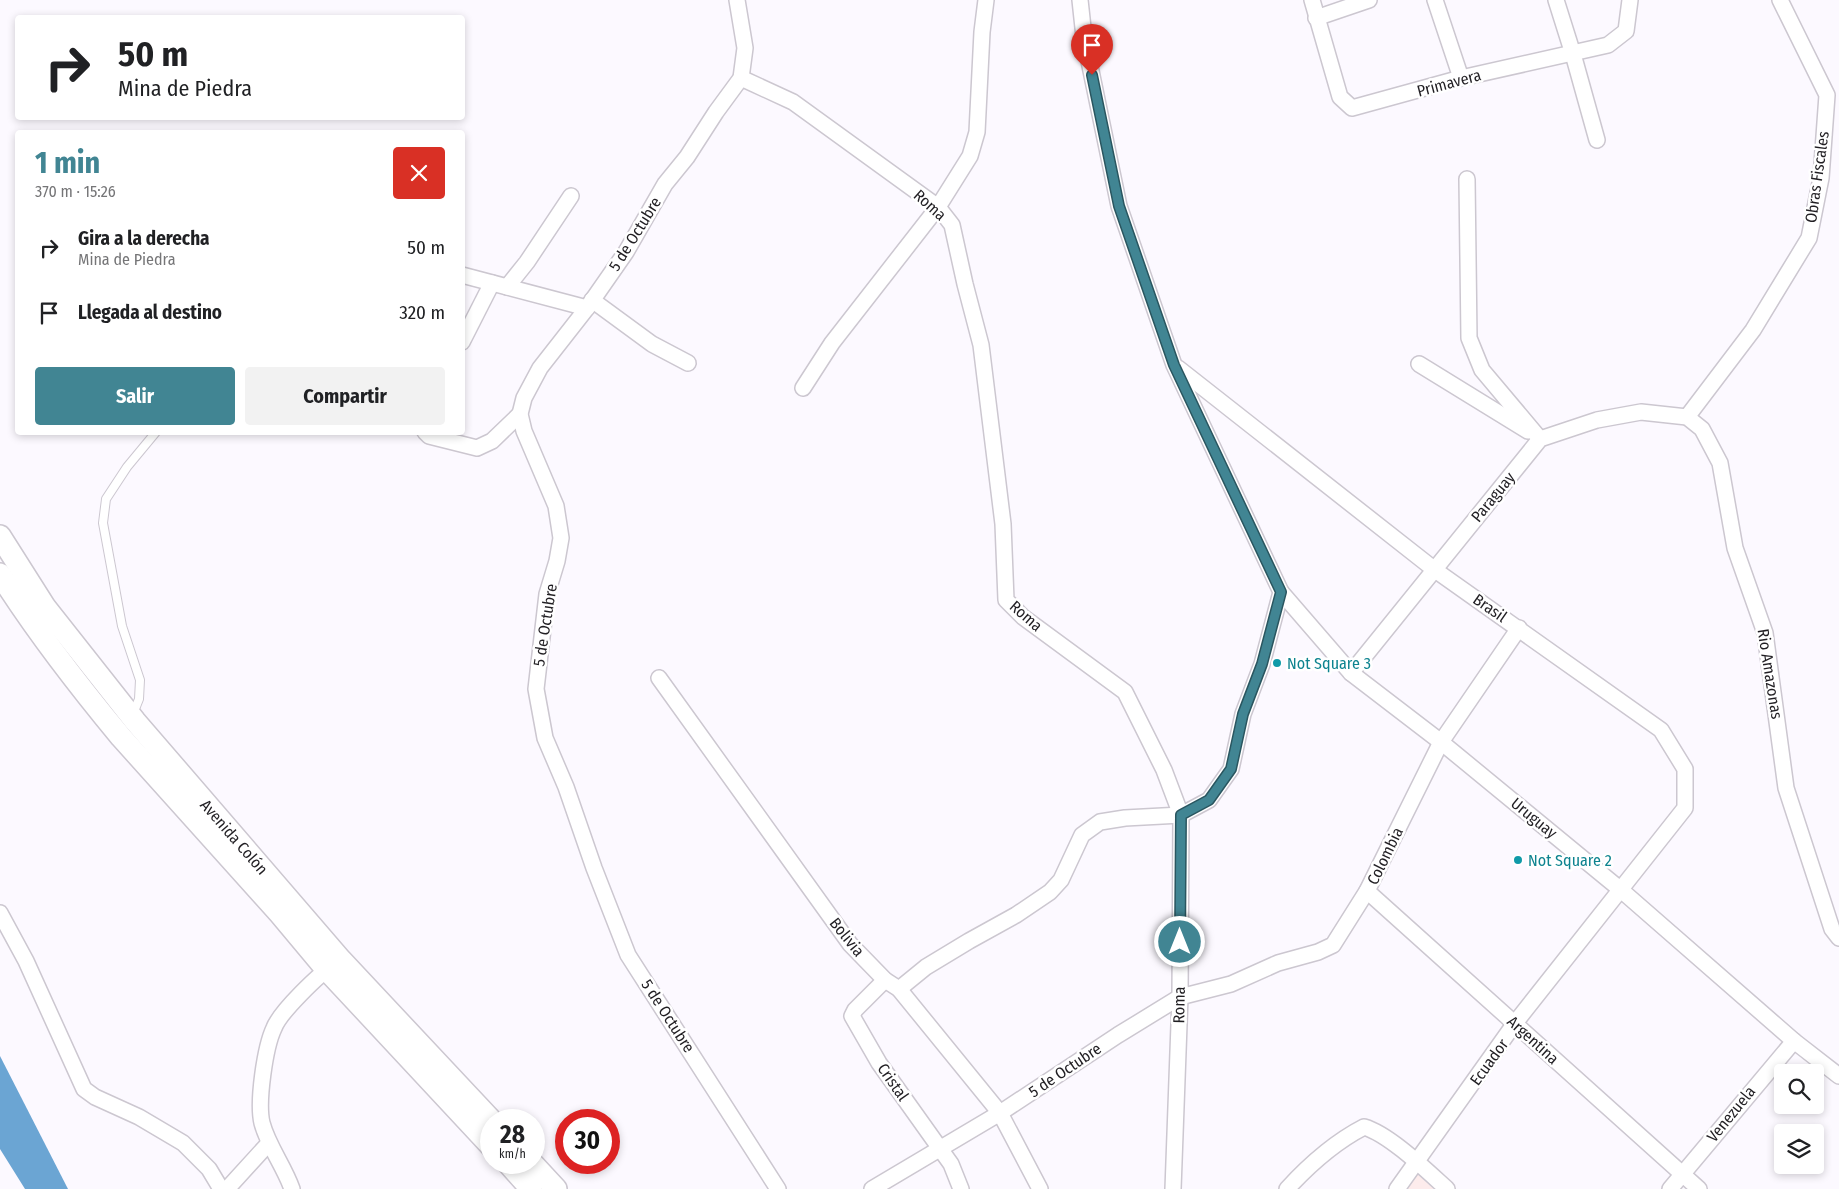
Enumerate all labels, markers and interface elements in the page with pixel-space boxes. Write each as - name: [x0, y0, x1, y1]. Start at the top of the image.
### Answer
- pin: [1071, 24, 1113, 75]
- icon: arrive: [1078, 31, 1106, 59]
- text: 50 m: [118, 33, 188, 75]
- icon: right: [35, 35, 100, 100]
- street label: Primavera: [1415, 65, 1483, 101]
- text: Mina de Piedra: [118, 75, 252, 102]
- street label: Obras Fiscales: [1801, 130, 1833, 224]
- text: 1 min: [35, 145, 100, 181]
- button: close: [393, 147, 445, 199]
- text: 370 m · 15:26: [35, 182, 116, 201]
- street label: Roma: [910, 186, 950, 225]
- street label: 5 de Octubre: [605, 194, 665, 274]
- text: Gira a la derecha: [78, 227, 210, 250]
- icon: right: [35, 234, 63, 262]
- text: 50 m: [407, 236, 445, 259]
- text: Mina de Piedra: [78, 250, 176, 269]
- icon: arrive: [35, 299, 63, 327]
- text: Llegada al destino: [78, 301, 222, 324]
- text: 320 m: [399, 301, 445, 324]
- button: Salir: [35, 367, 235, 425]
- button: Compartir: [245, 367, 445, 425]
- street label: Paraguay: [1467, 468, 1519, 526]
- street label: 5 de Octubre: [529, 582, 561, 668]
- street label: Brasil: [1470, 590, 1510, 626]
- street label: Roma: [1006, 597, 1046, 635]
- street label: Rio Amazonas: [1753, 628, 1787, 721]
- place label: Not Square 3: [1287, 654, 1371, 673]
- marker: Not Square 3: [1271, 657, 1283, 669]
- street label: Uruguay: [1507, 794, 1562, 843]
- street label: Avenida Colón: [196, 796, 272, 878]
- street label: Colombia: [1363, 824, 1407, 888]
- place label: Not Square 2: [1528, 851, 1612, 870]
- marker: Not Square 2: [1512, 854, 1524, 866]
- street label: Bolivia: [826, 914, 868, 960]
- position arrow: [1153, 915, 1205, 967]
- street label: 5 de Octubre: [637, 976, 699, 1056]
- street label: Roma: [1169, 986, 1189, 1024]
- street label: Argentina: [1503, 1012, 1563, 1068]
- street label: Ecuador: [1466, 1035, 1512, 1089]
- street label: 5 de Octubre: [1025, 1039, 1105, 1101]
- street label: Cristal: [873, 1060, 913, 1104]
- map controls: [1774, 1064, 1824, 1174]
- button: search: [1774, 1064, 1824, 1114]
- street label: Venezuela: [1703, 1082, 1759, 1146]
- speed limit sign: 30: [555, 1109, 620, 1174]
- text: 28: [500, 1120, 525, 1150]
- button: layers: [1774, 1124, 1824, 1174]
- text: km/h: [499, 1147, 526, 1161]

